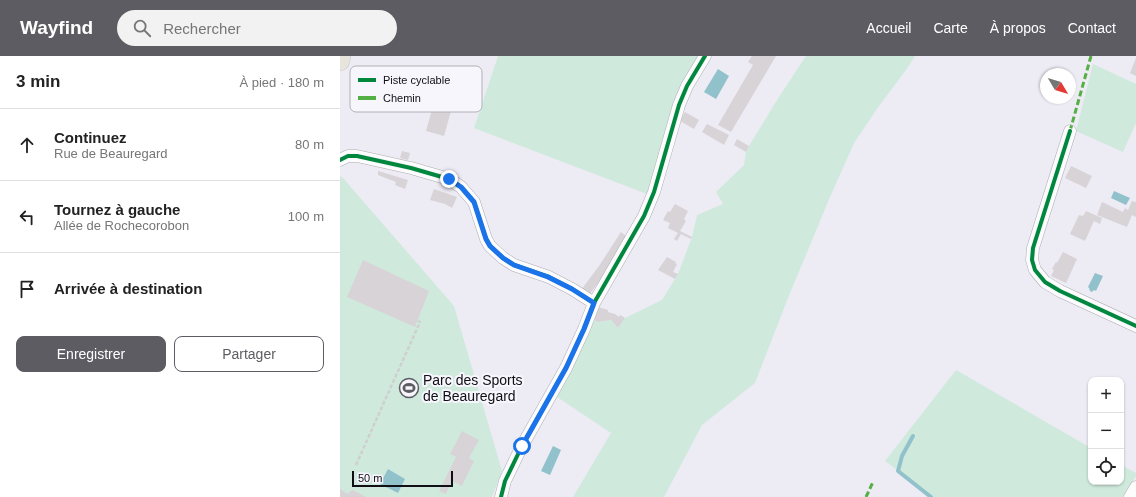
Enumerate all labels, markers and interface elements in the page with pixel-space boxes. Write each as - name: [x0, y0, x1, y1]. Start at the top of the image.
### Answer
- search box: [117, 10, 397, 46]
- text: Wayfind: [20, 17, 93, 38]
- icon: search: [131, 17, 153, 39]
- text: Rechercher: [163, 20, 241, 37]
- text: Accueil: [866, 20, 911, 36]
- text: Carte: [933, 20, 968, 36]
- text: À propos: [990, 20, 1046, 36]
- text: Contact: [1068, 20, 1116, 36]
- legend: [350, 66, 482, 112]
- north arrow: [1040, 68, 1076, 104]
- text: 3 min: [16, 72, 60, 91]
- text: Piste cyclable: [383, 74, 450, 86]
- text: À pied · 180 m: [239, 75, 324, 90]
- text: Chemin: [383, 92, 421, 104]
- text: Continuez: [54, 129, 127, 146]
- icon: ahead: [16, 134, 38, 156]
- text: 80 m: [295, 137, 324, 152]
- text: Rue de Beauregard: [54, 146, 167, 161]
- route end: [440, 170, 458, 188]
- text: Tournez à gauche: [54, 201, 180, 218]
- icon: left: [16, 206, 38, 228]
- text: 100 m: [288, 209, 324, 224]
- text: Allée de Rochecorobon: [54, 218, 189, 233]
- icon: arrive: [16, 278, 38, 300]
- text: Arrivée à destination: [54, 280, 202, 297]
- button: Enregistrer: [16, 336, 166, 372]
- button: Partager: [174, 336, 324, 372]
- place label: Parc des Sports de Beauregard: [423, 372, 523, 404]
- sports icon: Parc des Sports de Beauregard: [398, 377, 420, 399]
- map controls: [1088, 377, 1124, 485]
- button: +: [1088, 377, 1124, 413]
- button: −: [1088, 413, 1124, 449]
- route start: [513, 437, 531, 455]
- button: locate: [1088, 449, 1124, 485]
- scale bar: [352, 469, 453, 488]
- text: 50 m: [358, 472, 382, 484]

